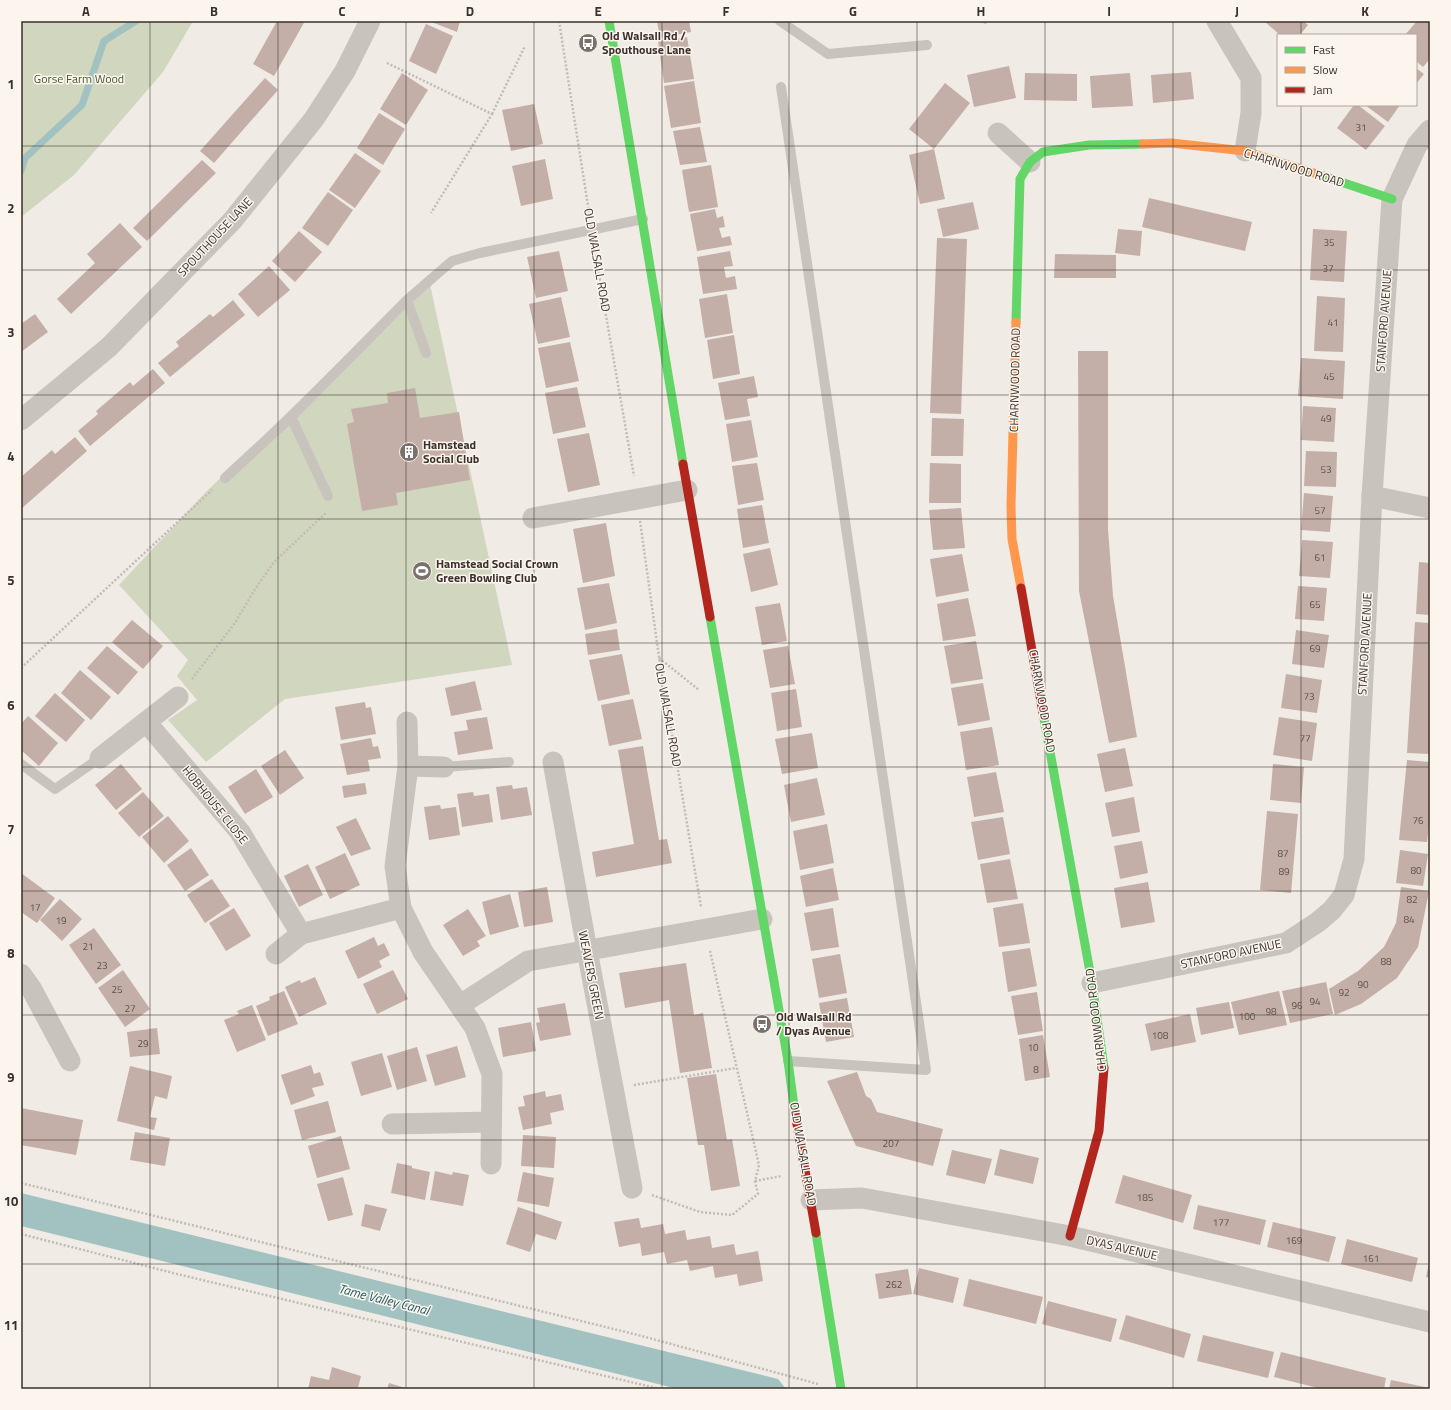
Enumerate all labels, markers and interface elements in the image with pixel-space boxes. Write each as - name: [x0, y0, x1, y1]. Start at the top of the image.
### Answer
- text: A: [82, 1, 90, 21]
- text: B: [210, 1, 218, 21]
- text: C: [338, 1, 346, 21]
- text: D: [466, 1, 474, 21]
- text: E: [594, 1, 602, 21]
- text: F: [723, 1, 730, 21]
- text: G: [849, 1, 857, 21]
- text: H: [977, 1, 985, 21]
- text: I: [1107, 1, 1111, 21]
- text: J: [1235, 1, 1239, 21]
- text: K: [1361, 1, 1369, 21]
- place label: Old Walsall Rd / Spouthouse Lane: [602, 26, 691, 59]
- bus stop icon: Old Walsall Rd / Spouthouse Lane: [577, 32, 599, 54]
- legend: [1277, 34, 1417, 106]
- text: Fast: [1313, 40, 1336, 59]
- text: Slow: [1313, 60, 1338, 79]
- park label: Gorse Farm Wood: [34, 69, 124, 88]
- text: 1: [7, 74, 15, 94]
- text: Jam: [1313, 80, 1333, 99]
- house number: 31: [1355, 120, 1367, 135]
- street label: CHARNWOOD ROAD: [1242, 143, 1347, 192]
- street label: SPOUTHOUSE LANE: [173, 192, 257, 281]
- text: 2: [7, 198, 15, 218]
- street label: OLD WALSALL ROAD: [579, 207, 616, 314]
- house number: 35: [1323, 235, 1335, 250]
- house number: 37: [1322, 261, 1334, 276]
- street label: STANFORD AVENUE: [1370, 269, 1397, 373]
- house number: 41: [1327, 315, 1339, 330]
- text: 3: [7, 322, 15, 342]
- street label: CHARNWOOD ROAD: [1004, 327, 1025, 432]
- house number: 45: [1323, 369, 1335, 384]
- house number: 49: [1320, 411, 1332, 426]
- place label: Hamstead Social Club: [423, 435, 480, 468]
- building icon: Hamstead Social Club: [398, 441, 420, 463]
- text: 4: [7, 446, 15, 466]
- house number: 53: [1320, 462, 1332, 477]
- house number: 57: [1314, 503, 1326, 518]
- house number: 61: [1314, 550, 1326, 565]
- place label: Hamstead Social Crown Green Bowling Club: [436, 554, 558, 587]
- sports icon: Hamstead Social Crown Green Bowling Club: [411, 560, 433, 582]
- text: 5: [7, 570, 15, 590]
- street label: STANFORD AVENUE: [1352, 592, 1377, 696]
- house number: 65: [1309, 597, 1321, 612]
- house number: 69: [1309, 641, 1321, 656]
- street label: CHARNWOOD ROAD: [1024, 648, 1061, 754]
- street label: OLD WALSALL ROAD: [650, 662, 687, 769]
- house number: 73: [1303, 689, 1315, 704]
- text: 6: [7, 695, 15, 715]
- house number: 77: [1299, 731, 1311, 746]
- street label: HOBHOUSE CLOSE: [178, 761, 253, 848]
- house number: 76: [1412, 813, 1424, 828]
- text: 7: [7, 819, 15, 839]
- house number: 87: [1277, 846, 1289, 861]
- house number: 80: [1410, 863, 1422, 878]
- house number: 89: [1278, 864, 1290, 879]
- house number: 82: [1406, 892, 1418, 907]
- house number: 17: [29, 900, 41, 915]
- house number: 84: [1403, 912, 1415, 927]
- house number: 19: [55, 913, 67, 928]
- street label: WEAVERS GREEN: [574, 929, 609, 1021]
- street label: STANFORD AVENUE: [1179, 934, 1283, 973]
- house number: 21: [82, 939, 94, 954]
- text: 8: [7, 943, 15, 963]
- house number: 88: [1380, 954, 1392, 969]
- house number: 23: [96, 958, 108, 973]
- street label: CHARNWOOD ROAD: [1080, 967, 1111, 1073]
- house number: 90: [1357, 977, 1369, 992]
- house number: 25: [111, 982, 123, 997]
- house number: 92: [1338, 985, 1350, 1000]
- house number: 94: [1309, 994, 1321, 1009]
- house number: 96: [1291, 998, 1303, 1013]
- house number: 27: [124, 1001, 136, 1016]
- house number: 98: [1265, 1004, 1277, 1019]
- place label: Old Walsall Rd / Dyas Avenue: [776, 1007, 852, 1040]
- house number: 100: [1239, 1009, 1256, 1024]
- bus stop icon: Old Walsall Rd / Dyas Avenue: [751, 1013, 773, 1035]
- house number: 108: [1152, 1028, 1169, 1043]
- house number: 29: [137, 1036, 149, 1051]
- house number: 10: [1027, 1040, 1039, 1055]
- house number: 8: [1033, 1062, 1039, 1077]
- text: 9: [7, 1067, 15, 1087]
- street label: OLD WALSALL ROAD: [785, 1101, 822, 1208]
- house number: 207: [883, 1136, 899, 1151]
- house number: 185: [1137, 1190, 1154, 1205]
- text: 10: [4, 1191, 18, 1211]
- house number: 177: [1213, 1215, 1229, 1230]
- street label: DYAS AVENUE: [1085, 1230, 1160, 1265]
- house number: 169: [1286, 1233, 1303, 1248]
- house number: 161: [1363, 1251, 1379, 1266]
- house number: 262: [886, 1277, 902, 1292]
- water label: Tame Valley Canal: [337, 1278, 434, 1320]
- text: 11: [4, 1315, 18, 1335]

